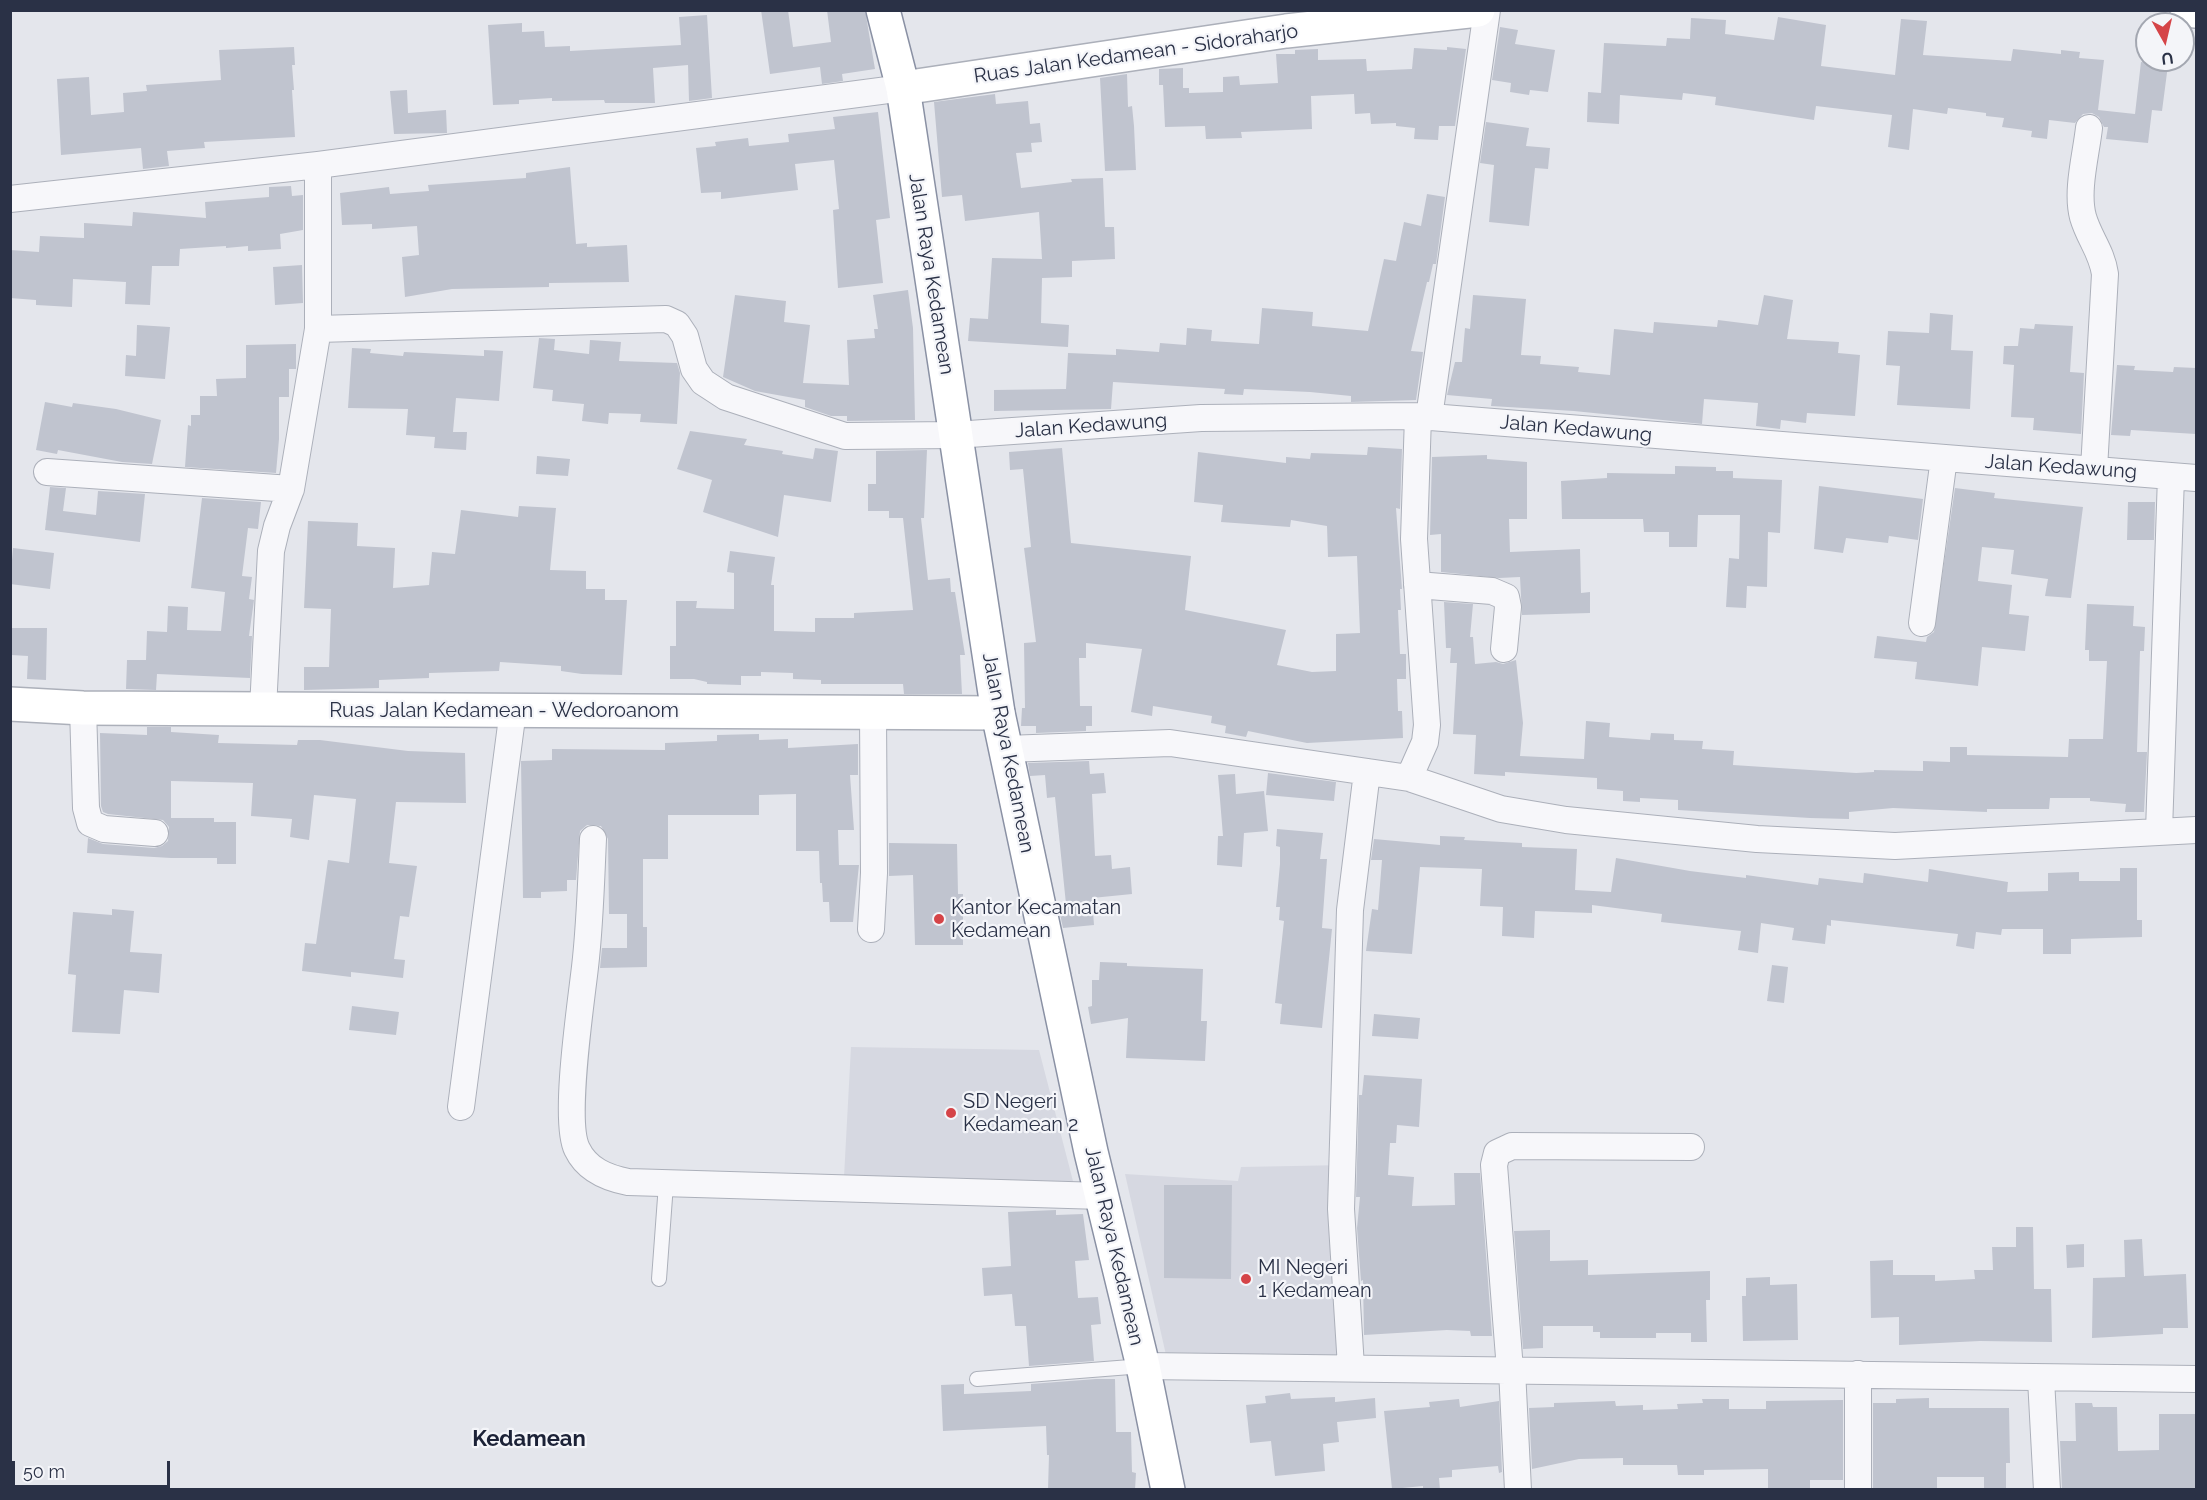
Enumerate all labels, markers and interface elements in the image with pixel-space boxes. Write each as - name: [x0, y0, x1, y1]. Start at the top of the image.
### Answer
- north arrow: [2135, 12, 2195, 72]
- street label: Ruas Jalan Kedamean - Sidoraharjo: [972, 19, 1300, 89]
- text: U: [2160, 48, 2175, 69]
- street label: Jalan Raya Kedamean: [903, 172, 959, 376]
- street label: Jalan Kedawung: [1014, 409, 1168, 443]
- street label: Jalan Kedawung: [1499, 410, 1653, 448]
- street label: Jalan Kedawung: [1984, 450, 2138, 484]
- street label: Jalan Raya Kedamean: [977, 651, 1039, 855]
- street label: Ruas Jalan Kedamean - Wedoroanom: [329, 699, 679, 723]
- place label: Kantor Kecamatan Kedamean: [951, 896, 1121, 943]
- marker: Kantor Kecamatan Kedamean: [932, 912, 946, 926]
- place label: SD Negeri Kedamean 2: [963, 1090, 1079, 1137]
- marker: SD Negeri Kedamean 2: [944, 1106, 958, 1120]
- street label: Jalan Raya Kedamean: [1079, 1144, 1149, 1348]
- place label: MI Negeri 1 Kedamean: [1258, 1256, 1372, 1303]
- marker: MI Negeri 1 Kedamean: [1239, 1272, 1253, 1286]
- district label: Kedamean: [472, 1426, 586, 1452]
- scale bar: [15, 1449, 172, 1487]
- text: 50 m: [23, 1461, 65, 1482]

